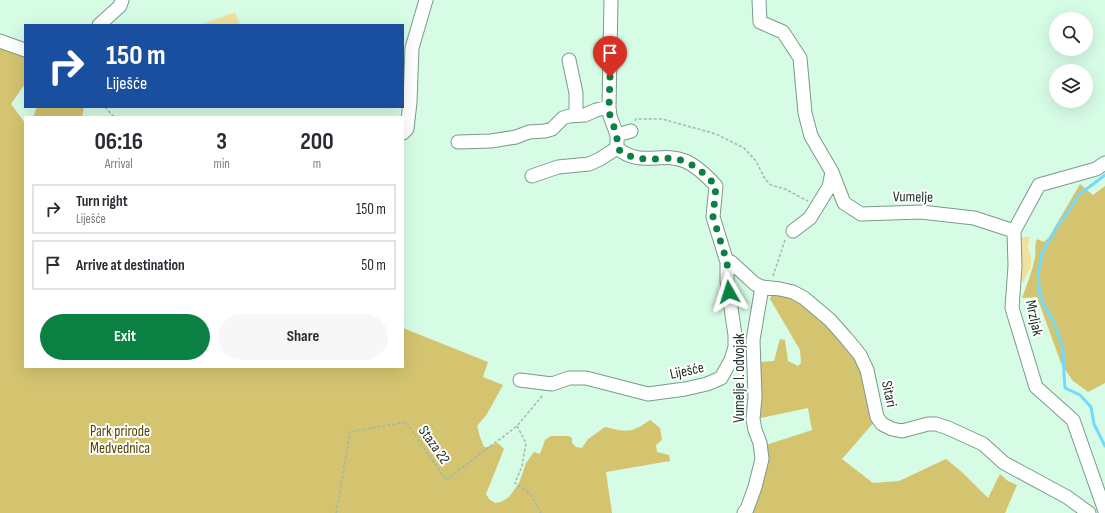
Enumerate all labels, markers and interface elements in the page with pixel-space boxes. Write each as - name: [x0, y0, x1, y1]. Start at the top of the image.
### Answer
- map controls: [1049, 12, 1093, 108]
- button: search: [1049, 12, 1093, 56]
- pin: [593, 36, 627, 77]
- text: 150 m: [106, 39, 166, 72]
- icon: right: [40, 40, 92, 92]
- icon: arrive: [599, 42, 621, 64]
- button: layers: [1049, 64, 1093, 108]
- text: Liješće: [106, 73, 147, 94]
- text: 06:16: [94, 127, 143, 156]
- text: 3: [216, 127, 227, 156]
- text: 200: [300, 127, 334, 156]
- text: Arrival: [105, 156, 133, 172]
- text: min: [214, 156, 230, 172]
- text: m: [313, 156, 321, 172]
- street label: Vumelje: [893, 187, 933, 207]
- text: Turn right: [76, 192, 128, 211]
- icon: right: [42, 198, 64, 220]
- text: 150 m: [356, 200, 386, 219]
- text: Liješće: [76, 211, 106, 227]
- icon: arrive: [42, 254, 64, 276]
- text: Arrive at destination: [76, 256, 185, 275]
- text: 50 m: [361, 256, 386, 275]
- position arrow: [708, 271, 750, 313]
- street label: Mrzljak: [1021, 298, 1047, 338]
- button: Exit: [40, 314, 210, 360]
- button: Share: [218, 314, 388, 360]
- street label: Vumelje I. odvojak: [730, 333, 749, 423]
- street label: Liješće: [668, 358, 706, 384]
- street label: Sitari: [877, 379, 901, 409]
- park label: Park prirode Medvednica: [90, 422, 150, 458]
- street label: Staza 22: [414, 422, 454, 468]

